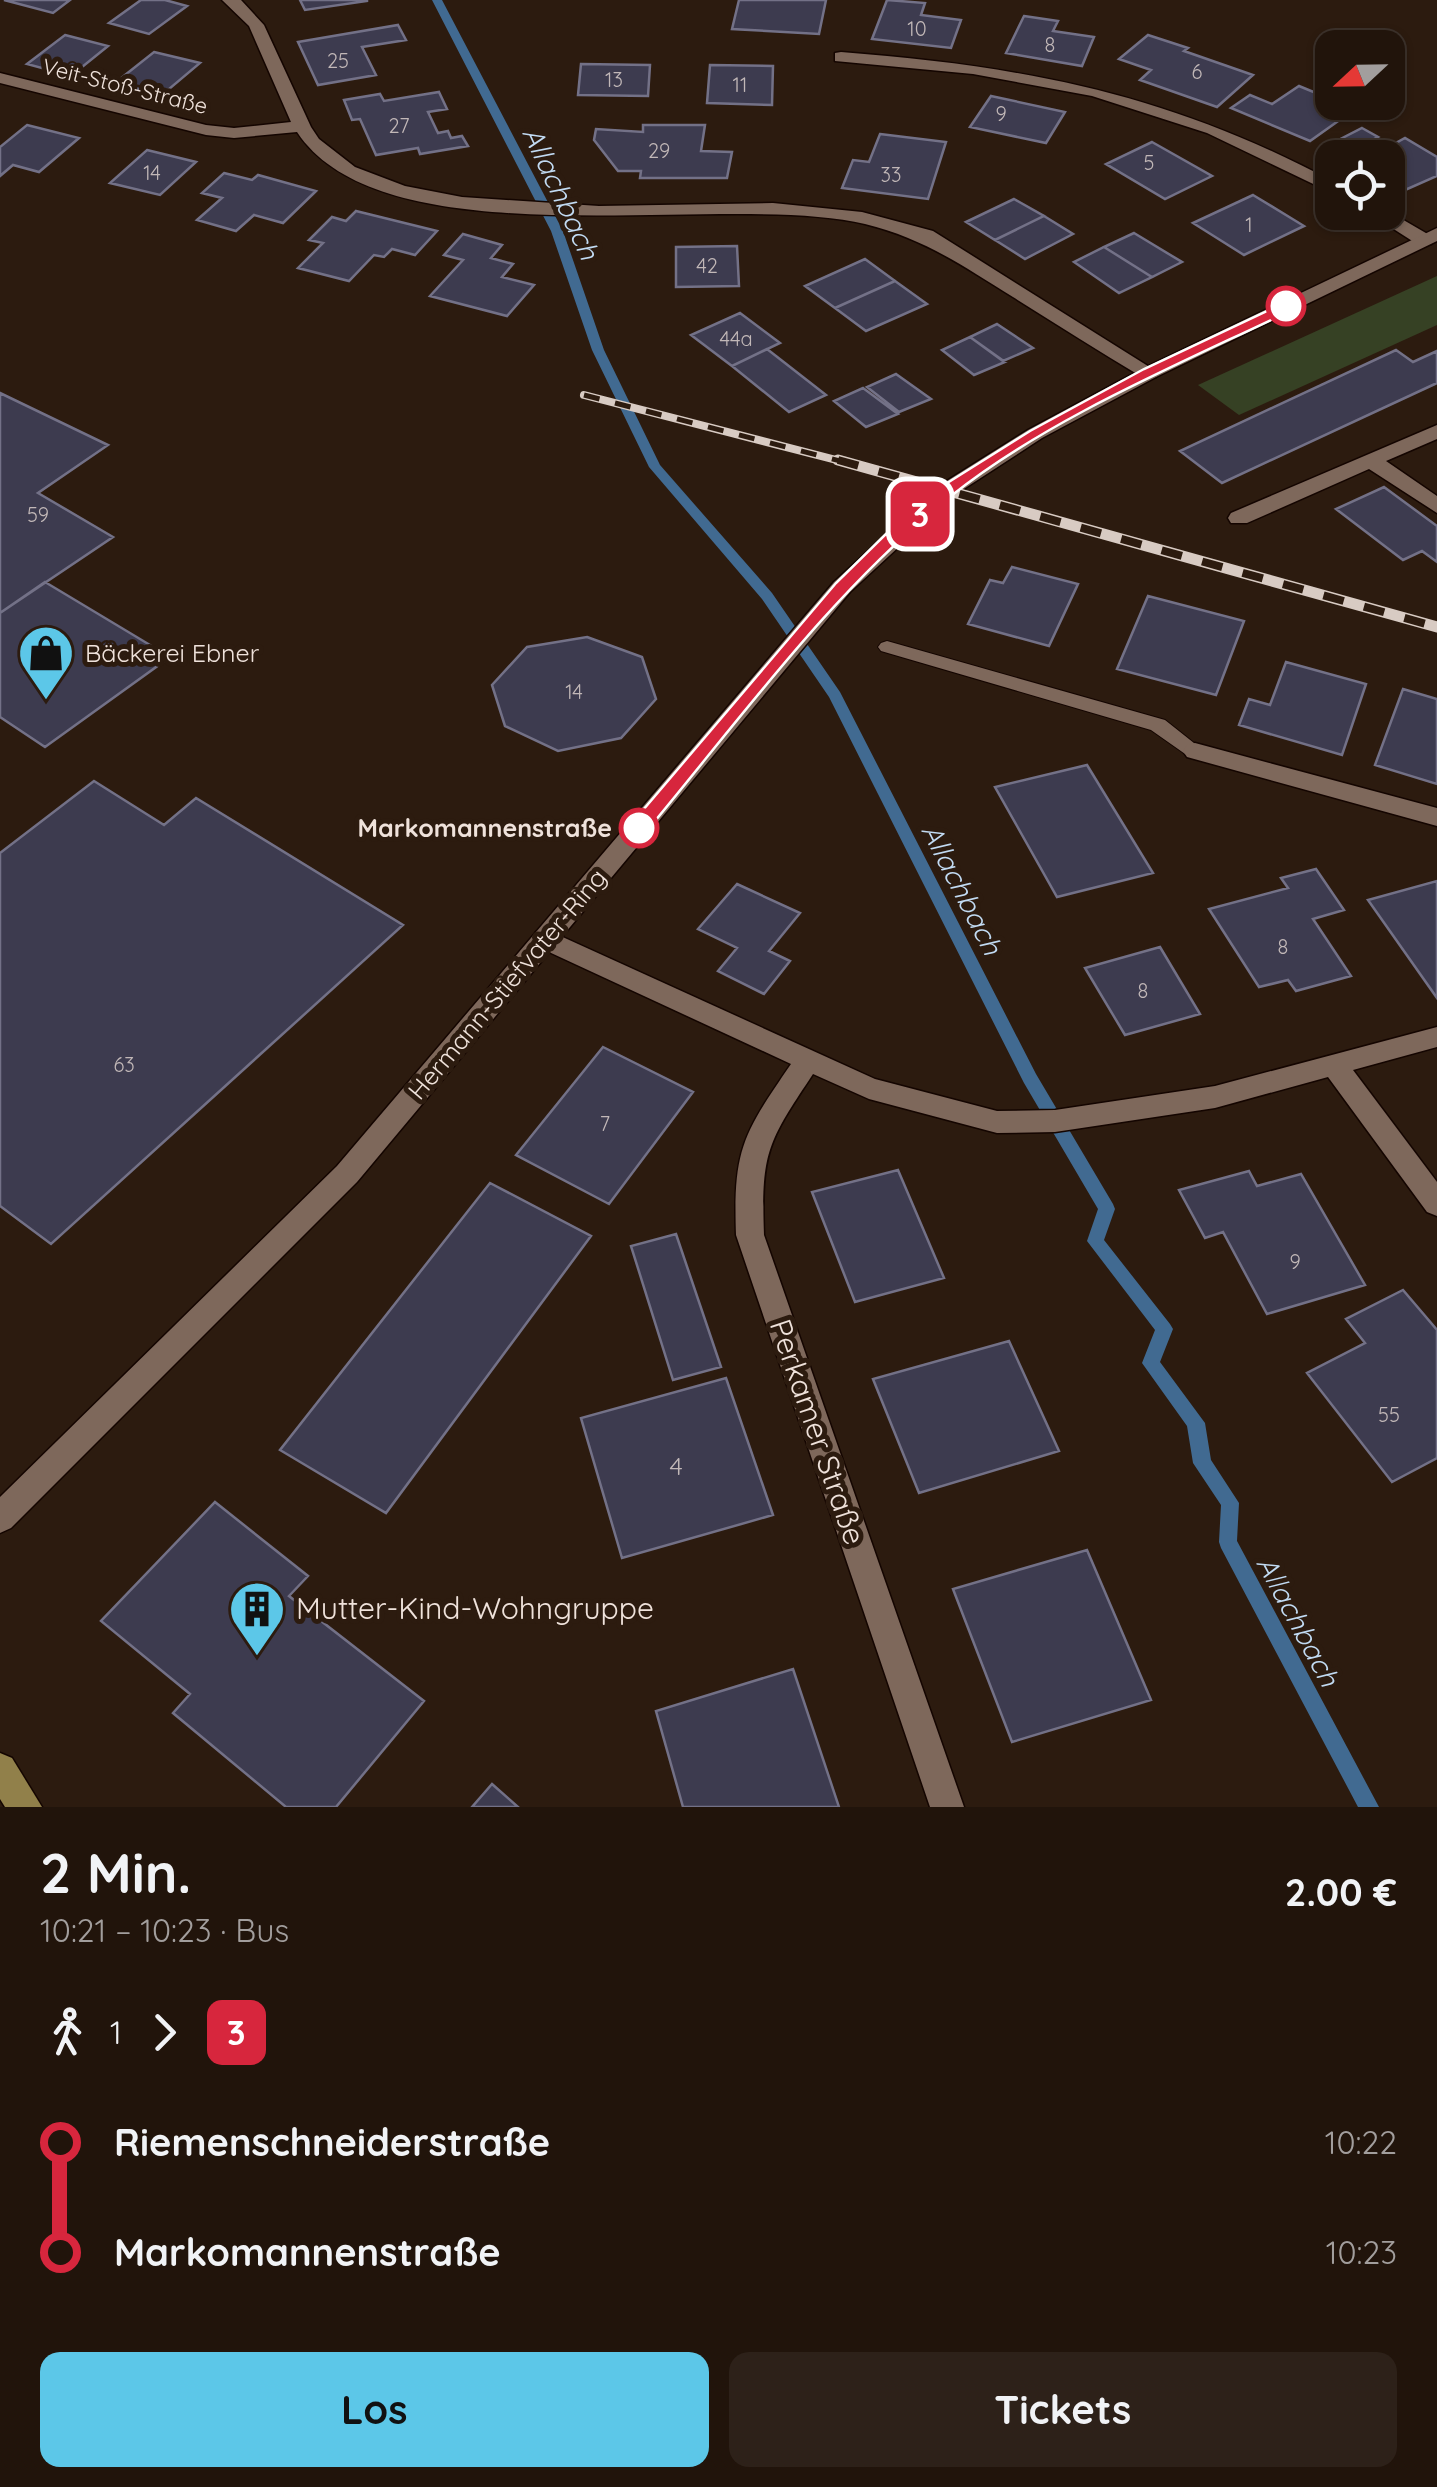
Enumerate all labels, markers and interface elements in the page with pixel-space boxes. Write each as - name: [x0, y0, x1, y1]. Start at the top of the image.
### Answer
- house number: 10: [907, 16, 927, 41]
- north arrow: [1315, 30, 1405, 120]
- map controls: [1315, 30, 1405, 230]
- house number: 8: [1045, 32, 1055, 57]
- house number: 25: [327, 48, 349, 73]
- street label: Veit-Stoß-Straße: [39, 52, 211, 120]
- house number: 6: [1192, 59, 1203, 84]
- house number: 13: [605, 67, 623, 92]
- house number: 11: [733, 72, 747, 97]
- house number: 9: [995, 101, 1007, 126]
- house number: 27: [389, 113, 409, 138]
- water label: Allachbach: [515, 121, 608, 266]
- house number: 29: [648, 138, 670, 163]
- button: locate: [1315, 140, 1405, 230]
- house number: 5: [1144, 150, 1154, 175]
- house number: 14: [143, 160, 161, 185]
- house number: 33: [881, 162, 901, 187]
- house number: 1: [1245, 212, 1253, 237]
- house number: 42: [696, 253, 718, 278]
- unlabelled marker: [1267, 287, 1305, 325]
- house number: 44a: [719, 326, 753, 351]
- line badge: 3: [888, 482, 952, 546]
- text: 3: [911, 492, 929, 536]
- house number: 59: [27, 502, 49, 527]
- shop icon: Bäckerei Ebner: [16, 623, 76, 702]
- place label: Bäckerei Ebner: [85, 637, 260, 668]
- house number: 14: [565, 679, 583, 704]
- marker: Markomannenstraße: [620, 809, 658, 847]
- place label: Markomannenstraße: [358, 812, 612, 843]
- water label: Allachbach: [914, 817, 1011, 961]
- street label: Hermann-Stiefvater-Ring: [401, 862, 612, 1105]
- house number: 8: [1278, 934, 1288, 959]
- house number: 8: [1138, 978, 1148, 1003]
- house number: 63: [113, 1052, 135, 1077]
- house number: 7: [600, 1111, 610, 1136]
- house number: 9: [1289, 1249, 1301, 1274]
- street label: Perkamer Straße: [762, 1314, 874, 1549]
- house number: 55: [1378, 1402, 1400, 1427]
- house number: 4: [669, 1450, 683, 1481]
- water label: Allachbach: [1249, 1550, 1348, 1693]
- building icon: Mutter-Kind-Wohngruppe: [227, 1579, 287, 1658]
- place label: Mutter-Kind-Wohngruppe: [296, 1589, 654, 1627]
- text: 2 Min.: [40, 1838, 191, 1907]
- text: 2.00 €: [1285, 1868, 1397, 1916]
- text: 10:21 – 10:23 · Bus: [40, 1910, 289, 1950]
- icon: walk: [40, 2005, 95, 2060]
- icon: forward: [137, 2005, 192, 2060]
- text: 3: [227, 2010, 246, 2054]
- text: 1: [110, 2012, 122, 2052]
- text: Riemenschneiderstraße: [114, 2118, 550, 2166]
- text: 10:22: [1325, 2122, 1397, 2162]
- text: Markomannenstraße: [114, 2228, 501, 2276]
- text: 10:23: [1326, 2232, 1397, 2272]
- button: Los: [40, 2352, 709, 2467]
- button: Tickets: [729, 2352, 1397, 2467]

